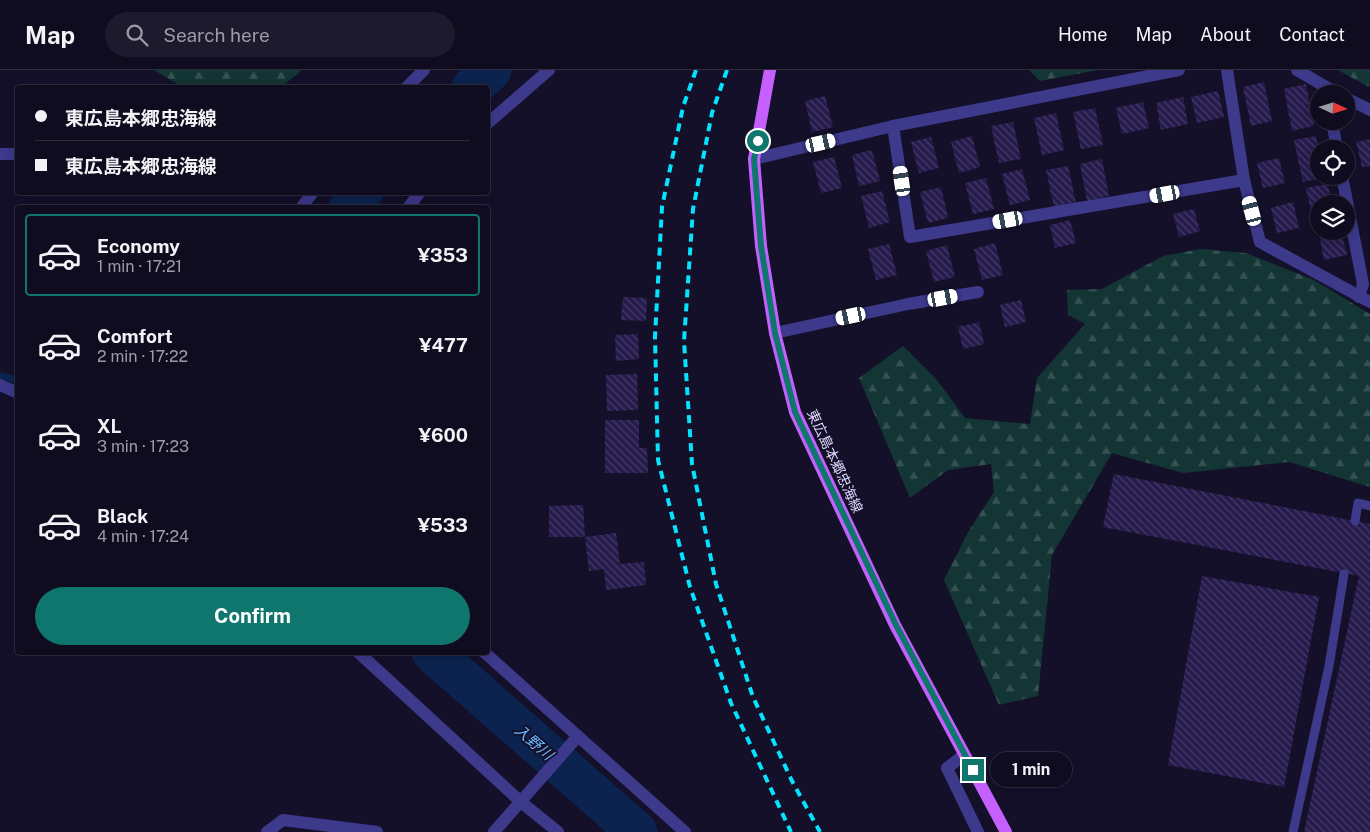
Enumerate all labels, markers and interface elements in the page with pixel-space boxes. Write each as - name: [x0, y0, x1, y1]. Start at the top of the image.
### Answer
- search box: [105, 12, 455, 57]
- text: Map: [25, 21, 75, 49]
- icon: search: [123, 21, 151, 49]
- text: Search here: [163, 24, 270, 46]
- text: Home: [1058, 24, 1108, 45]
- text: Map: [1136, 24, 1172, 45]
- text: About: [1200, 24, 1251, 45]
- text: Contact: [1279, 24, 1345, 45]
- north arrow: [1310, 85, 1355, 130]
- map controls: [1310, 85, 1355, 240]
- text: 東広島本郷忠海線: [65, 107, 217, 129]
- route start: [747, 130, 769, 152]
- car: [804, 132, 837, 154]
- button: locate: [1310, 140, 1355, 185]
- text: 東広島本郷忠海線: [65, 155, 217, 177]
- car: [892, 165, 911, 197]
- car: [1148, 184, 1181, 204]
- car: [1240, 195, 1263, 227]
- button: layers: [1310, 195, 1355, 240]
- car: [991, 210, 1024, 230]
- icon: car: [37, 233, 82, 278]
- text: Economy: [97, 235, 180, 257]
- text: ¥353: [417, 244, 468, 266]
- text: 1 min · 17:21: [97, 257, 182, 276]
- car: [926, 288, 959, 308]
- car: [834, 306, 867, 326]
- icon: car: [37, 323, 82, 368]
- text: Comfort: [97, 325, 173, 347]
- text: ¥477: [419, 334, 468, 356]
- text: 2 min · 17:22: [97, 347, 188, 366]
- street label: 東広島本郷忠海線: [804, 407, 866, 515]
- icon: car: [37, 413, 82, 458]
- text: XL: [97, 415, 122, 437]
- text: ¥600: [419, 424, 468, 446]
- text: 3 min · 17:23: [97, 437, 189, 456]
- icon: car: [37, 503, 82, 548]
- text: Black: [97, 505, 148, 527]
- text: ¥533: [417, 514, 468, 536]
- text: 4 min · 17:24: [97, 527, 189, 546]
- button: Confirm: [35, 587, 470, 645]
- water label: 入野川: [511, 721, 558, 764]
- callout: 1 min: [990, 752, 1073, 788]
- route end: [962, 759, 984, 781]
- text: 1 min: [1012, 760, 1050, 779]

